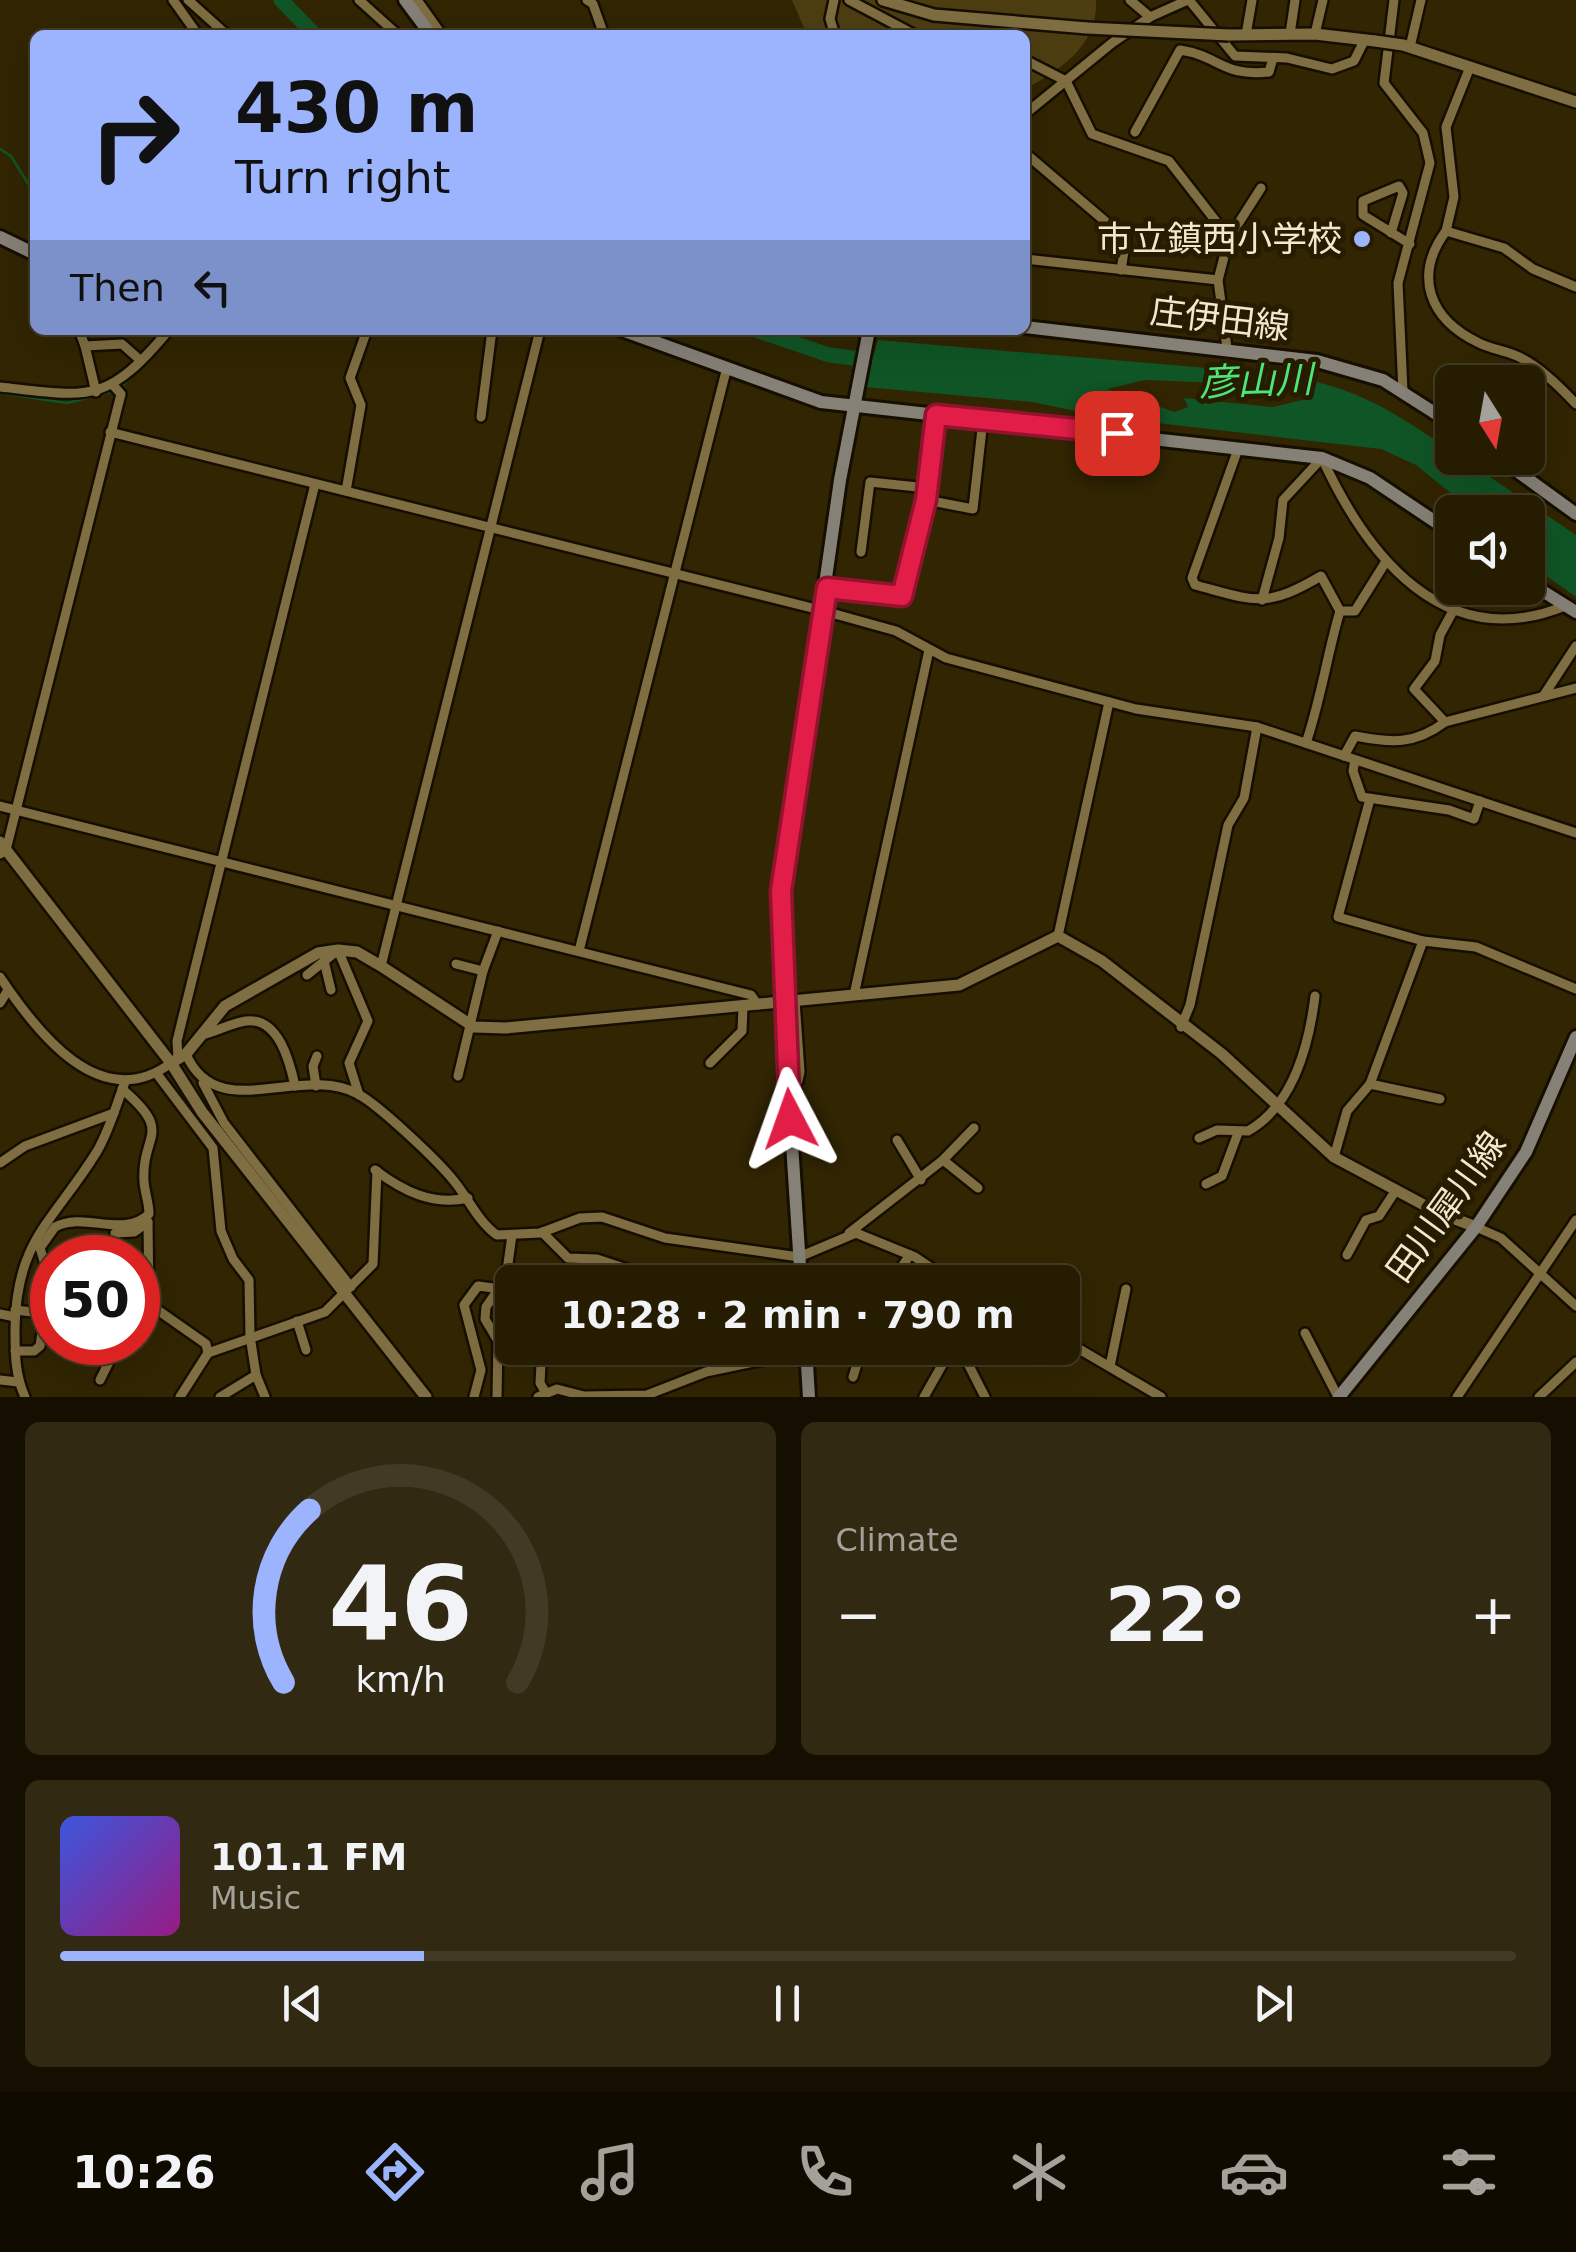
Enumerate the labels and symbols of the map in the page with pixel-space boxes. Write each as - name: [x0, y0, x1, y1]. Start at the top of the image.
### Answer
- place label: 市立鎮西小学校: [1097, 219, 1342, 259]
- marker: 市立鎮西小学校: [1351, 228, 1373, 250]
- street label: 庄伊田線: [1148, 291, 1292, 347]
- water label: 彦山川: [1198, 357, 1318, 405]
- north arrow: [1435, 365, 1545, 475]
- pin: [1075, 391, 1160, 476]
- position arrow: [738, 1067, 842, 1171]
- street label: 田川犀川線: [1378, 1124, 1514, 1290]
- speed limit sign: 50: [30, 1235, 160, 1365]

